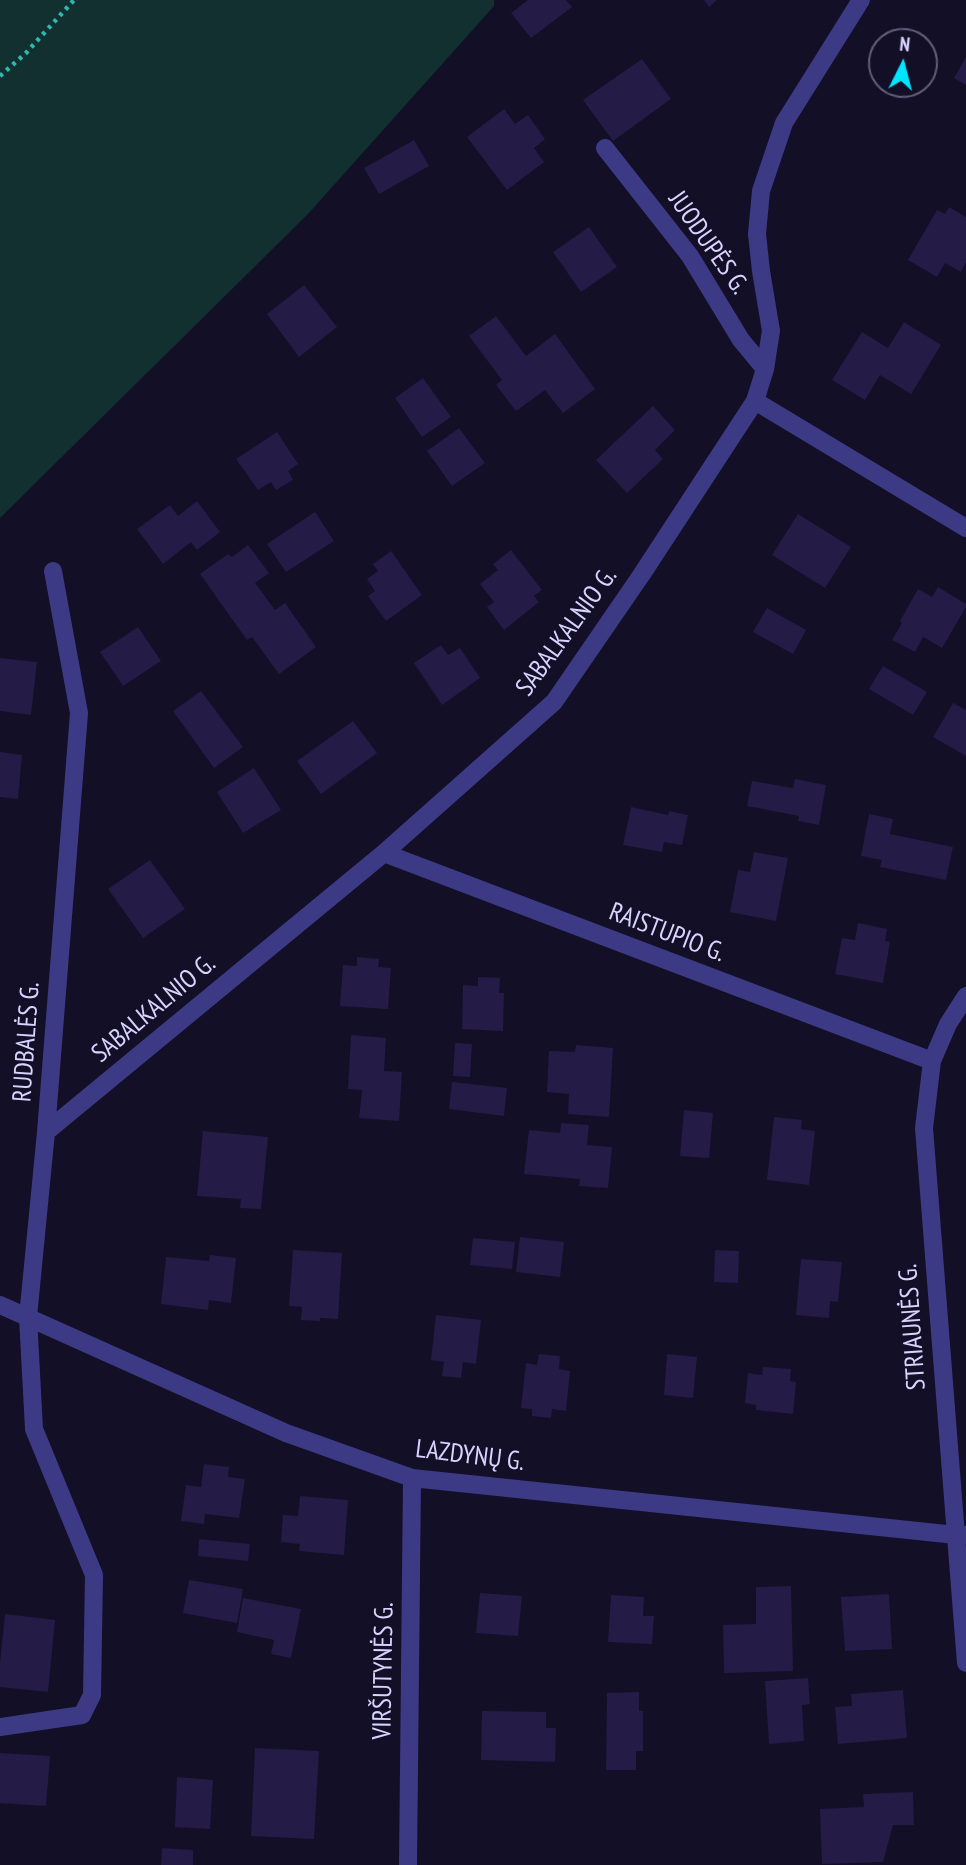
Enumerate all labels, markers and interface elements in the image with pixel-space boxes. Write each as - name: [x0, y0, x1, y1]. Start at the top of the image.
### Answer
- north arrow: [868, 28, 938, 98]
- text: N: [899, 32, 911, 57]
- street label: JUODUPĖS G.: [661, 186, 755, 300]
- street label: SABALKALNIO G.: [510, 562, 624, 702]
- street label: RAISTUPIO G.: [605, 897, 729, 969]
- street label: SABALKALNIO G.: [86, 948, 222, 1070]
- street label: RUDBALĖS G.: [7, 981, 47, 1103]
- street label: STRIAUNĖS G.: [893, 1263, 933, 1391]
- street label: LAZDYNŲ G.: [414, 1434, 526, 1478]
- street label: VIRŠUTYNĖS G.: [367, 1602, 401, 1740]

